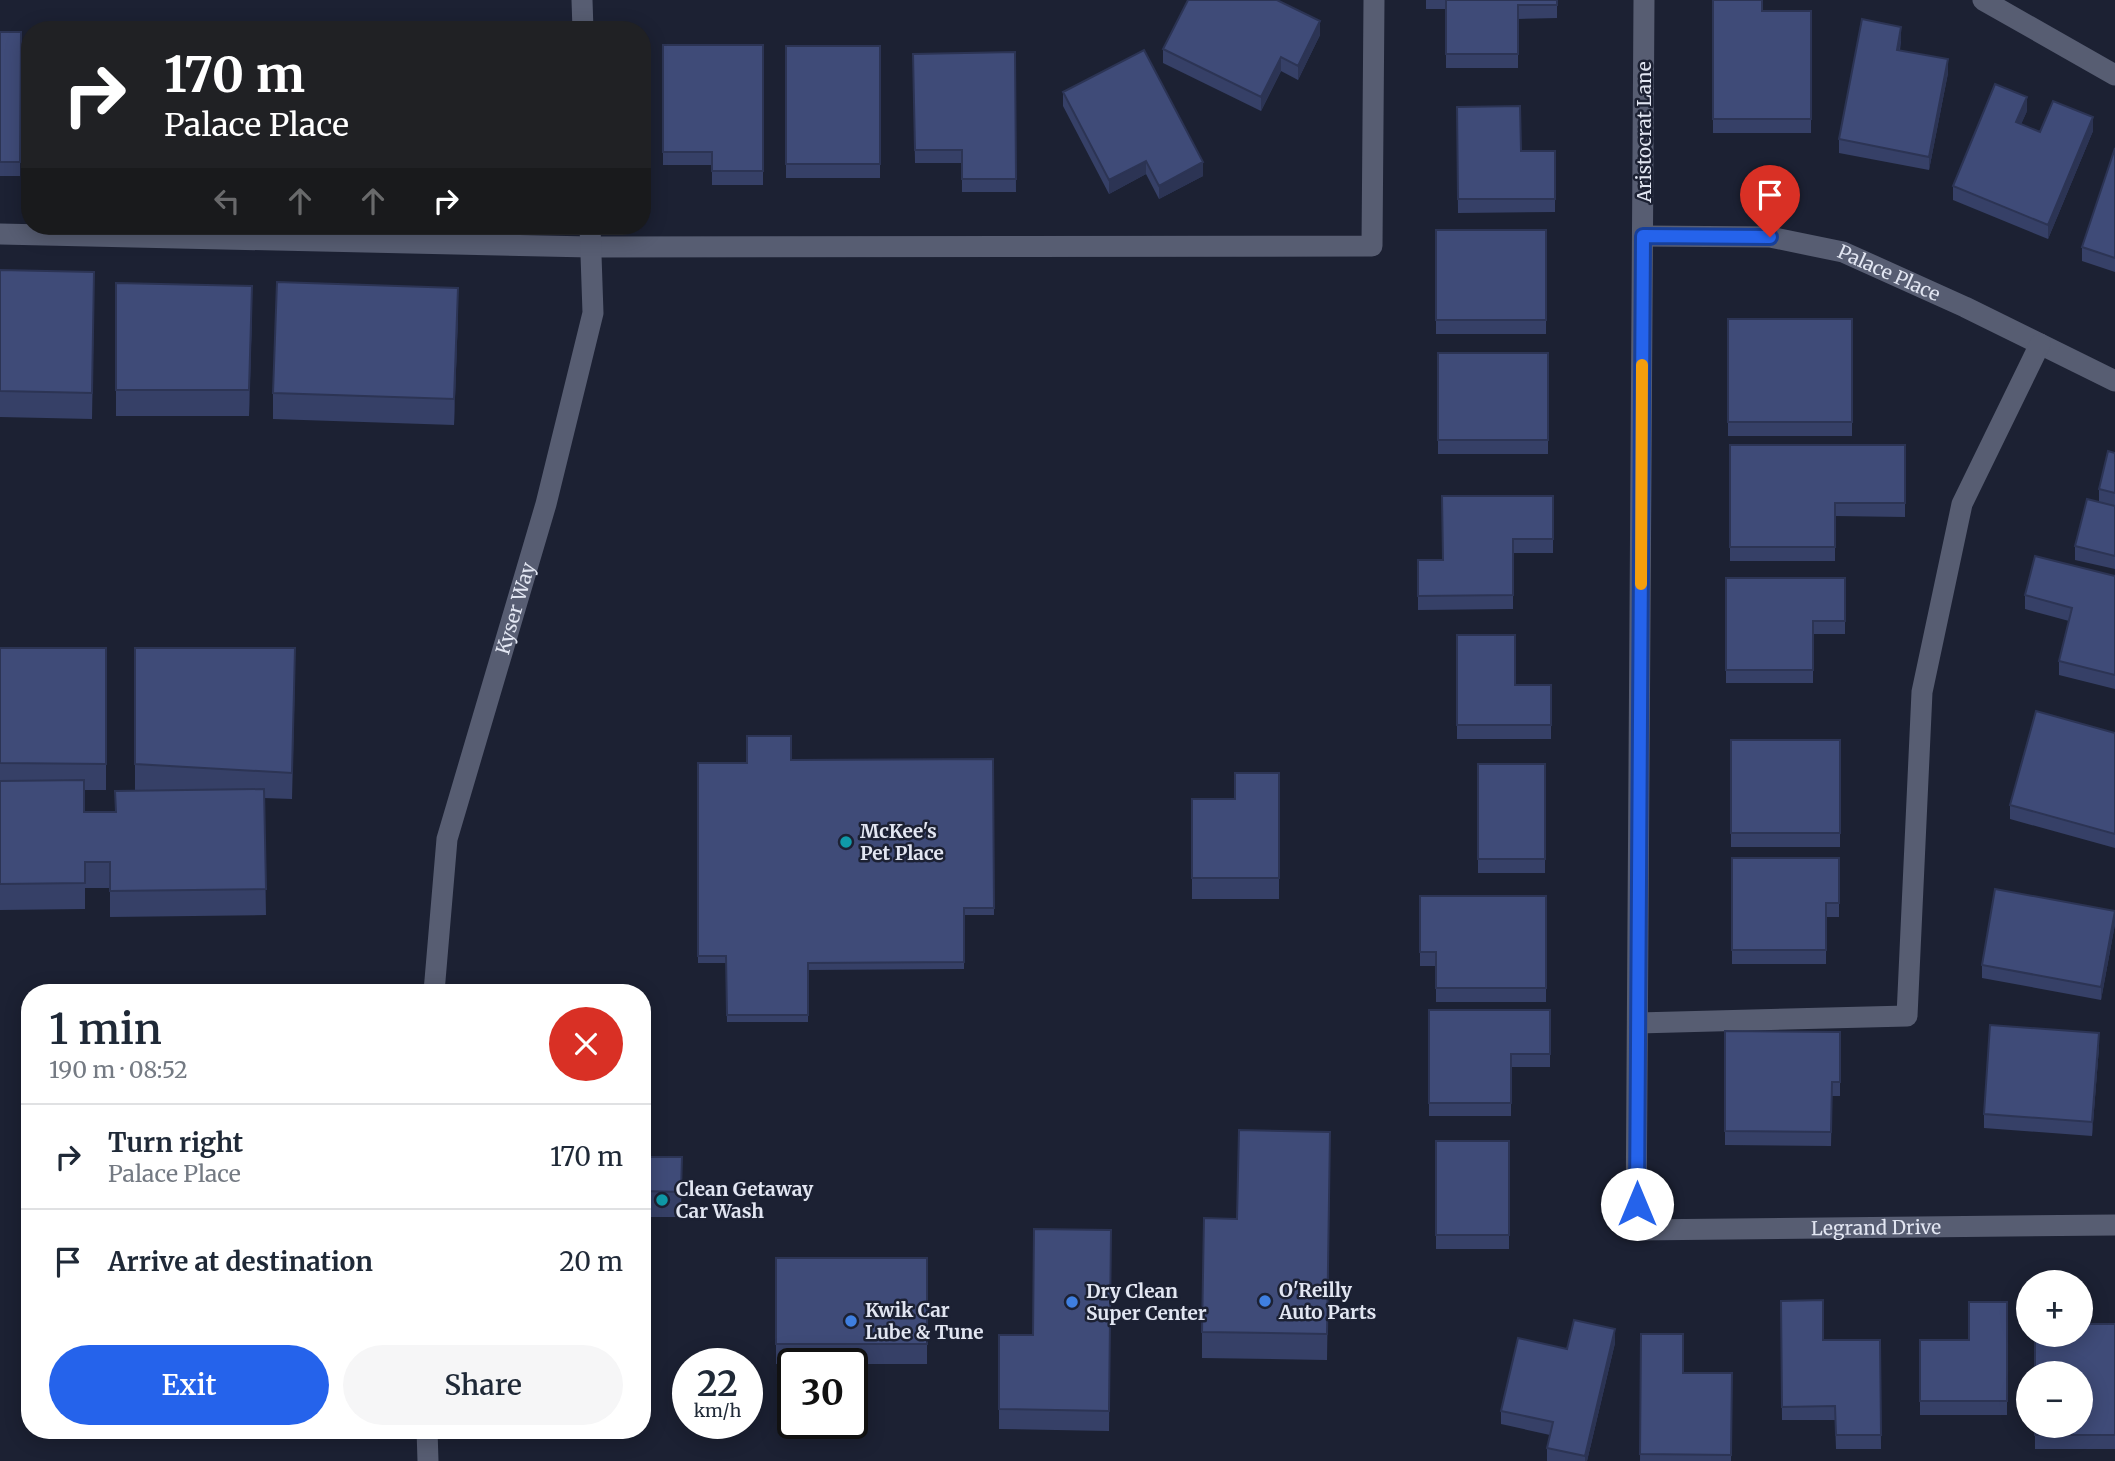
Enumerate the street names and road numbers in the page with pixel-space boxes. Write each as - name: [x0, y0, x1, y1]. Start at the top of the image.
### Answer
- street label: Aristocrat Lane: [1632, 61, 1656, 204]
- street label: Palace Place: [1834, 239, 1944, 306]
- street label: Kyser Way: [490, 560, 540, 657]
- street label: Legrand Drive: [1811, 1215, 1941, 1240]

